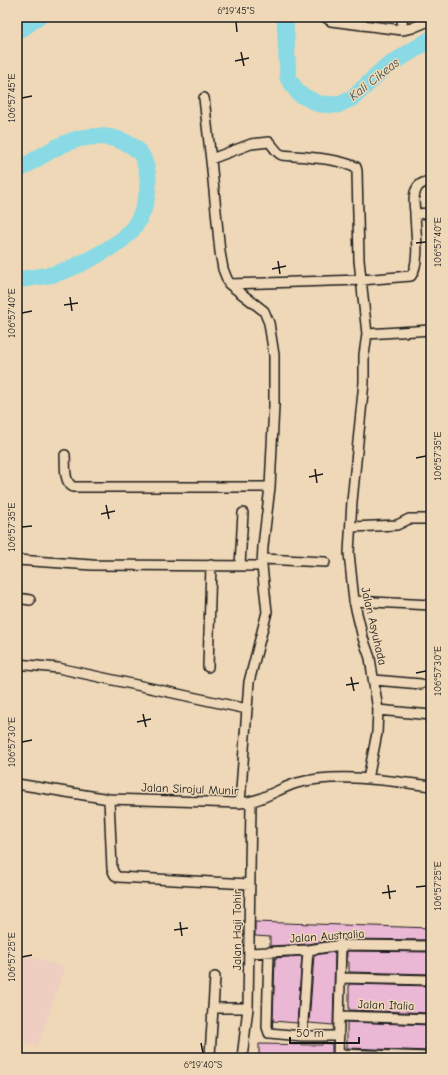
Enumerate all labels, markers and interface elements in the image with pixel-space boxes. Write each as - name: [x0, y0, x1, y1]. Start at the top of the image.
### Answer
- text: 6°19'45"S: [217, 5, 255, 17]
- water label: Kali Cikeas: [346, 54, 403, 103]
- text: 106°57'45"E: [6, 73, 18, 123]
- text: 106°57'40"E: [432, 217, 444, 267]
- text: 106°57'40"E: [6, 288, 18, 338]
- text: 106°57'35"E: [432, 431, 444, 481]
- text: 106°57'35"E: [6, 502, 18, 552]
- street label: Jalan Asyuhada: [358, 586, 390, 666]
- text: 106°57'30"E: [432, 646, 444, 696]
- text: 106°57'30"E: [6, 717, 18, 767]
- street label: Jalan Sirojul Munir: [141, 780, 239, 798]
- text: 106°57'25"E: [432, 861, 444, 911]
- street label: Jalan Haji Tohir: [230, 889, 244, 971]
- street label: Jalan Australia: [289, 926, 365, 946]
- text: 106°57'25"E: [6, 932, 18, 982]
- street label: Jalan Italia: [357, 997, 415, 1013]
- scale bar: [290, 1019, 359, 1045]
- text: 50 m: [296, 1026, 324, 1040]
- text: 6°19'40"S: [184, 1059, 223, 1071]

